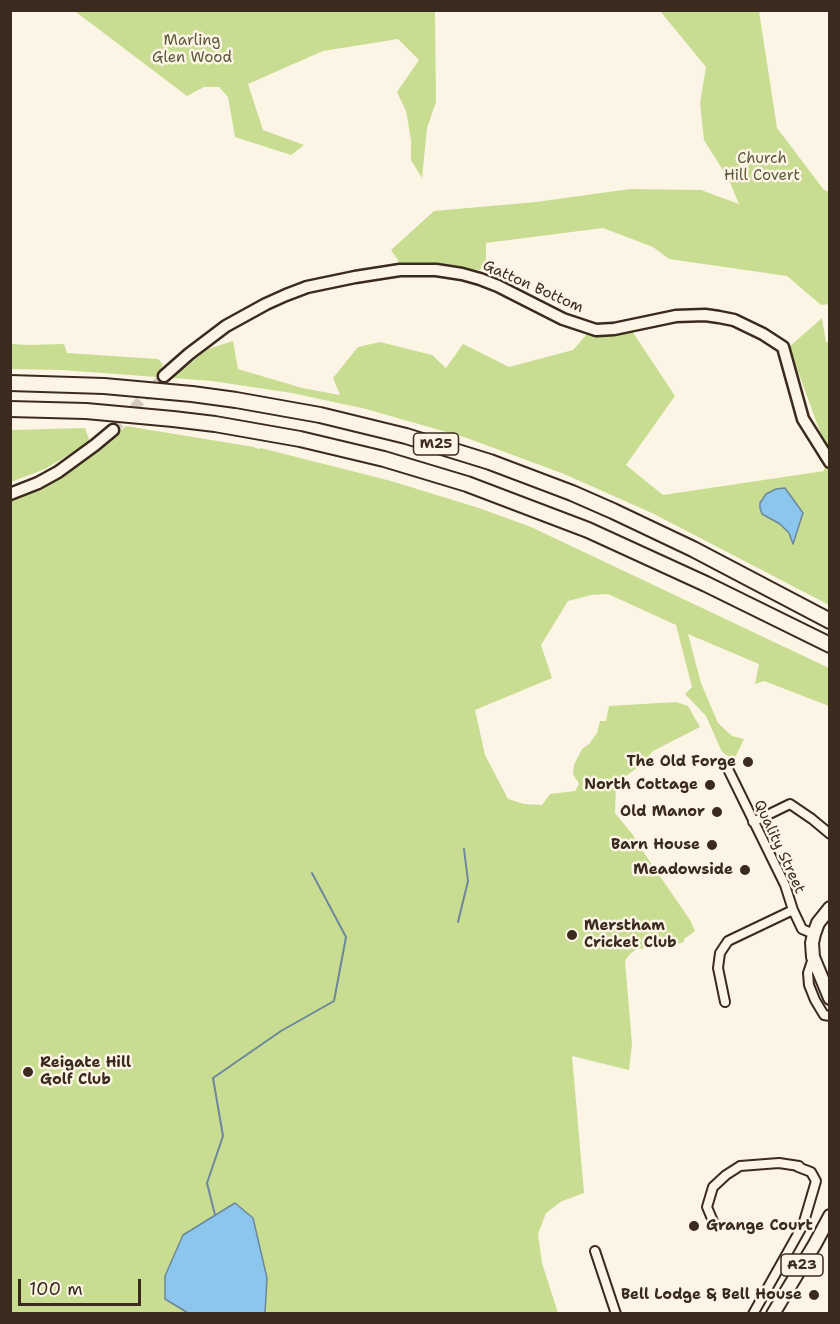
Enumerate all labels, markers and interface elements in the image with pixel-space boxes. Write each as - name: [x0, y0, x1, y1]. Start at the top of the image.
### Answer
- park label: Marling Glen Wood: [152, 32, 232, 67]
- park label: Church Hill Covert: [724, 150, 800, 185]
- street label: Gatton Bottom: [480, 257, 586, 317]
- road number: M25: [414, 433, 458, 455]
- place label: The Old Forge: [626, 753, 736, 771]
- marker: The Old Forge: [741, 755, 755, 769]
- place label: North Cottage: [584, 776, 698, 794]
- marker: North Cottage: [703, 778, 717, 792]
- street label: Quality Street: [749, 797, 809, 897]
- place label: Old Manor: [620, 803, 705, 821]
- marker: Old Manor: [710, 805, 724, 819]
- place label: Barn House: [611, 836, 700, 854]
- marker: Barn House: [705, 838, 719, 852]
- place label: Meadowside: [633, 861, 733, 879]
- marker: Meadowside: [738, 863, 752, 877]
- place label: Merstham Cricket Club: [584, 917, 677, 952]
- marker: Merstham Cricket Club: [565, 928, 579, 942]
- place label: Reigate Hill Golf Club: [40, 1054, 131, 1089]
- marker: Reigate Hill Golf Club: [21, 1065, 35, 1079]
- place label: Grange Court: [706, 1217, 813, 1235]
- marker: Grange Court: [687, 1219, 701, 1233]
- road number: A23: [781, 1254, 823, 1276]
- scale bar: [21, 1267, 144, 1305]
- text: 100 m: [29, 1277, 83, 1301]
- place label: Bell Lodge & Bell House: [621, 1286, 802, 1304]
- marker: Bell Lodge & Bell House: [807, 1288, 821, 1302]

